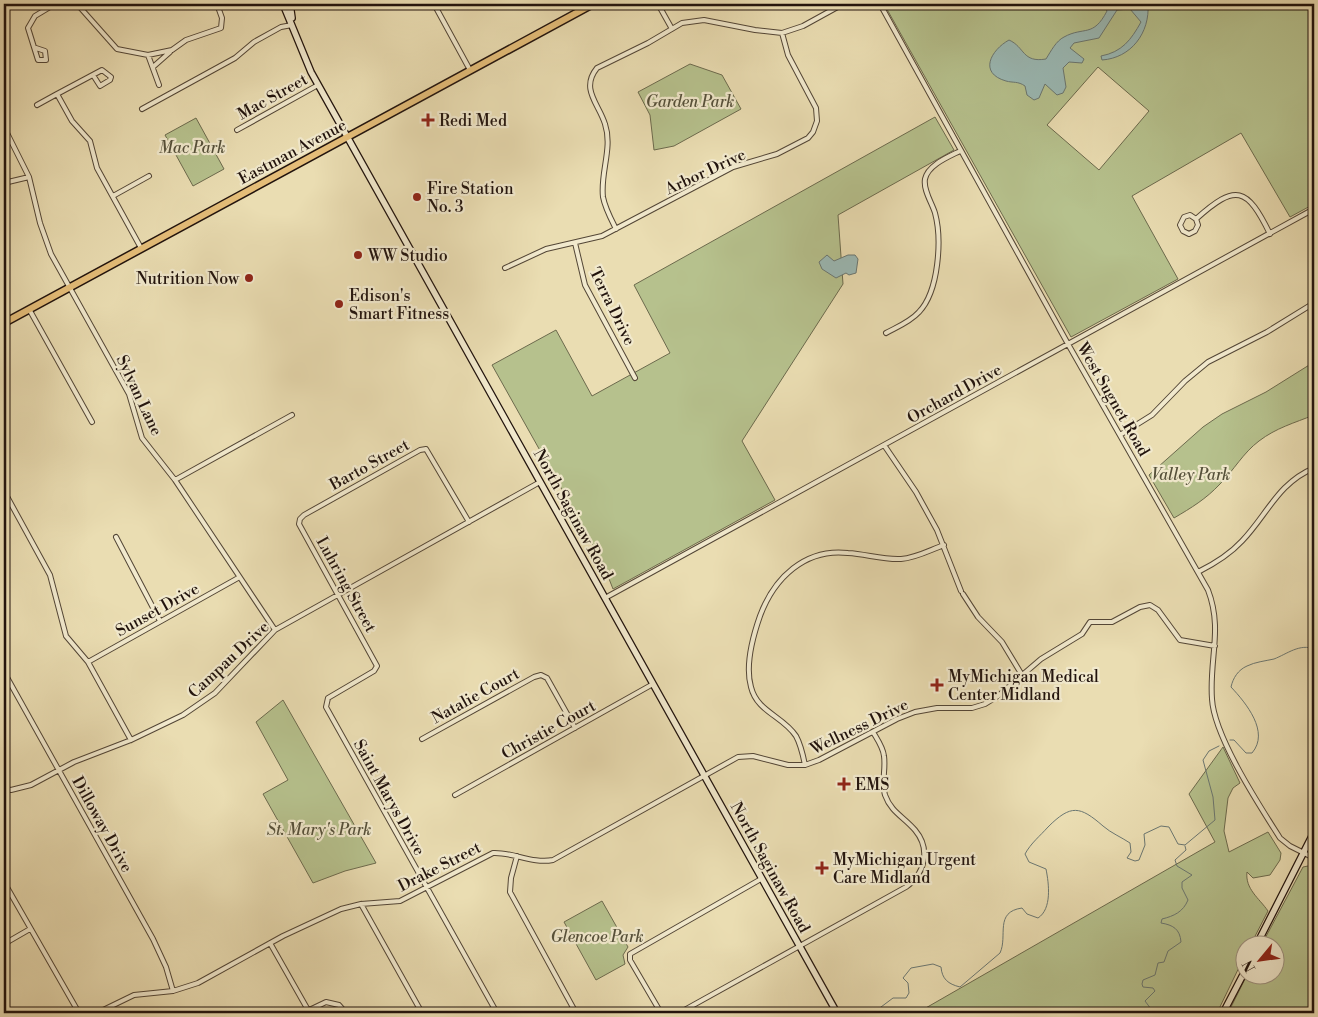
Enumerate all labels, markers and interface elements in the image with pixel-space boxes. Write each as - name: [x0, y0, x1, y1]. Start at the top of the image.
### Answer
- street label: Mac Street: [234, 69, 311, 124]
- park label: Garden Park: [646, 92, 734, 112]
- place label: Redi Med: [439, 111, 507, 131]
- marker: Redi Med: [421, 113, 435, 127]
- street label: Eastman Avenue: [235, 115, 350, 189]
- park label: Mac Park: [159, 138, 225, 158]
- street label: Arbor Drive: [661, 144, 749, 200]
- place label: Fire Station No. 3: [427, 179, 514, 217]
- marker: Fire Station No. 3: [411, 191, 423, 203]
- place label: WW Studio: [367, 246, 448, 266]
- marker: WW Studio: [352, 249, 364, 261]
- street label: Terra Drive: [585, 264, 640, 349]
- place label: Nutrition Now: [136, 269, 240, 289]
- marker: Nutrition Now: [243, 272, 255, 284]
- place label: Edison's Smart Fitness: [349, 286, 449, 324]
- marker: Edison's Smart Fitness: [333, 298, 345, 310]
- street label: West Sugnet Road: [1072, 338, 1154, 460]
- street label: Sylvan Lane: [112, 352, 166, 439]
- street label: Orchard Drive: [904, 360, 1005, 428]
- street label: Barto Street: [325, 435, 413, 495]
- street label: North Saginaw Road: [529, 446, 617, 583]
- park label: Valley Park: [1151, 465, 1231, 485]
- street label: Luhring Street: [312, 533, 381, 636]
- street label: Sunset Drive: [112, 579, 203, 641]
- street label: Campau Drive: [184, 617, 273, 702]
- street label: Natalie Court: [428, 663, 523, 728]
- place label: MyMichigan Medical Center Midland: [948, 667, 1099, 705]
- marker: MyMichigan Medical Center Midland: [930, 678, 944, 692]
- street label: Wellness Drive: [806, 695, 912, 760]
- street label: Christie Court: [498, 696, 599, 764]
- street label: Saint Marys Drive: [349, 736, 429, 859]
- street label: Dilloway Drive: [67, 773, 137, 876]
- place label: EMS: [855, 775, 889, 795]
- marker: EMS: [837, 777, 851, 791]
- street label: North Saginaw Road: [726, 799, 814, 936]
- park label: St. Mary's Park: [267, 820, 371, 840]
- street label: Drake Street: [395, 837, 485, 896]
- place label: MyMichigan Urgent Care Midland: [833, 850, 976, 888]
- marker: MyMichigan Urgent Care Midland: [815, 861, 829, 875]
- park label: Glencoe Park: [550, 927, 644, 947]
- north arrow: [1236, 934, 1286, 984]
- text: N: [1239, 957, 1260, 975]

